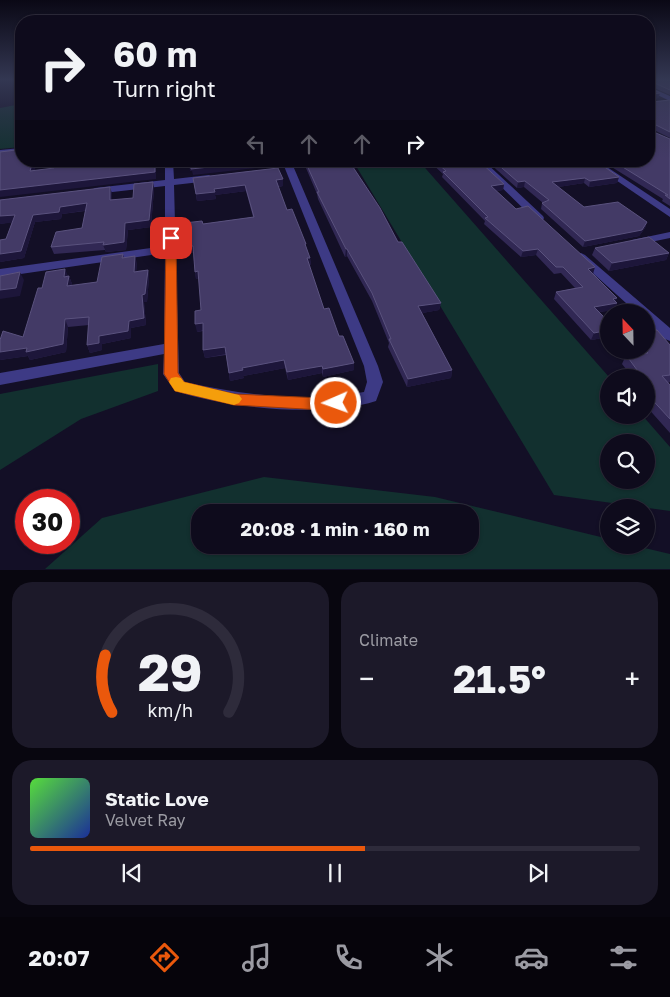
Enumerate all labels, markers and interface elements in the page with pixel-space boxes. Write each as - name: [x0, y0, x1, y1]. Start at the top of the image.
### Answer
- text: 60 m: [113, 33, 197, 75]
- icon: right: [30, 35, 95, 100]
- text: Turn right: [113, 75, 216, 102]
- icon: left: [242, 130, 270, 158]
- icon: ahead: [295, 130, 323, 158]
- icon: ahead: [348, 130, 376, 158]
- icon: right: [401, 130, 429, 158]
- pin: [150, 217, 192, 259]
- icon: arrive: [157, 224, 185, 252]
- north arrow: [600, 304, 655, 359]
- map controls: [600, 304, 655, 554]
- button: sound: [600, 369, 655, 424]
- position arrow: [309, 376, 361, 428]
- button: search: [600, 434, 655, 489]
- speed limit sign: 30: [15, 489, 80, 554]
- button: layers: [600, 499, 655, 554]
- text: 20:08 · 1 min · 160 m: [240, 517, 430, 540]
- text: Climate: [359, 630, 418, 650]
- text: 29: [138, 640, 203, 702]
- text: 21.5°: [453, 656, 546, 701]
- text: −: [359, 662, 374, 695]
- text: +: [625, 662, 640, 695]
- text: km/h: [148, 699, 193, 721]
- text: Static Love: [105, 787, 209, 810]
- text: Velvet Ray: [105, 810, 186, 830]
- icon: previous: [118, 859, 146, 887]
- icon: pause: [321, 859, 349, 887]
- icon: next: [524, 859, 552, 887]
- icon: directions: [147, 940, 182, 975]
- icon: music: [239, 940, 274, 975]
- icon: phone: [331, 940, 366, 975]
- icon: climate: [422, 940, 457, 975]
- icon: car: [514, 940, 549, 975]
- icon: filters: [606, 940, 641, 975]
- text: 20:07: [28, 944, 90, 971]

